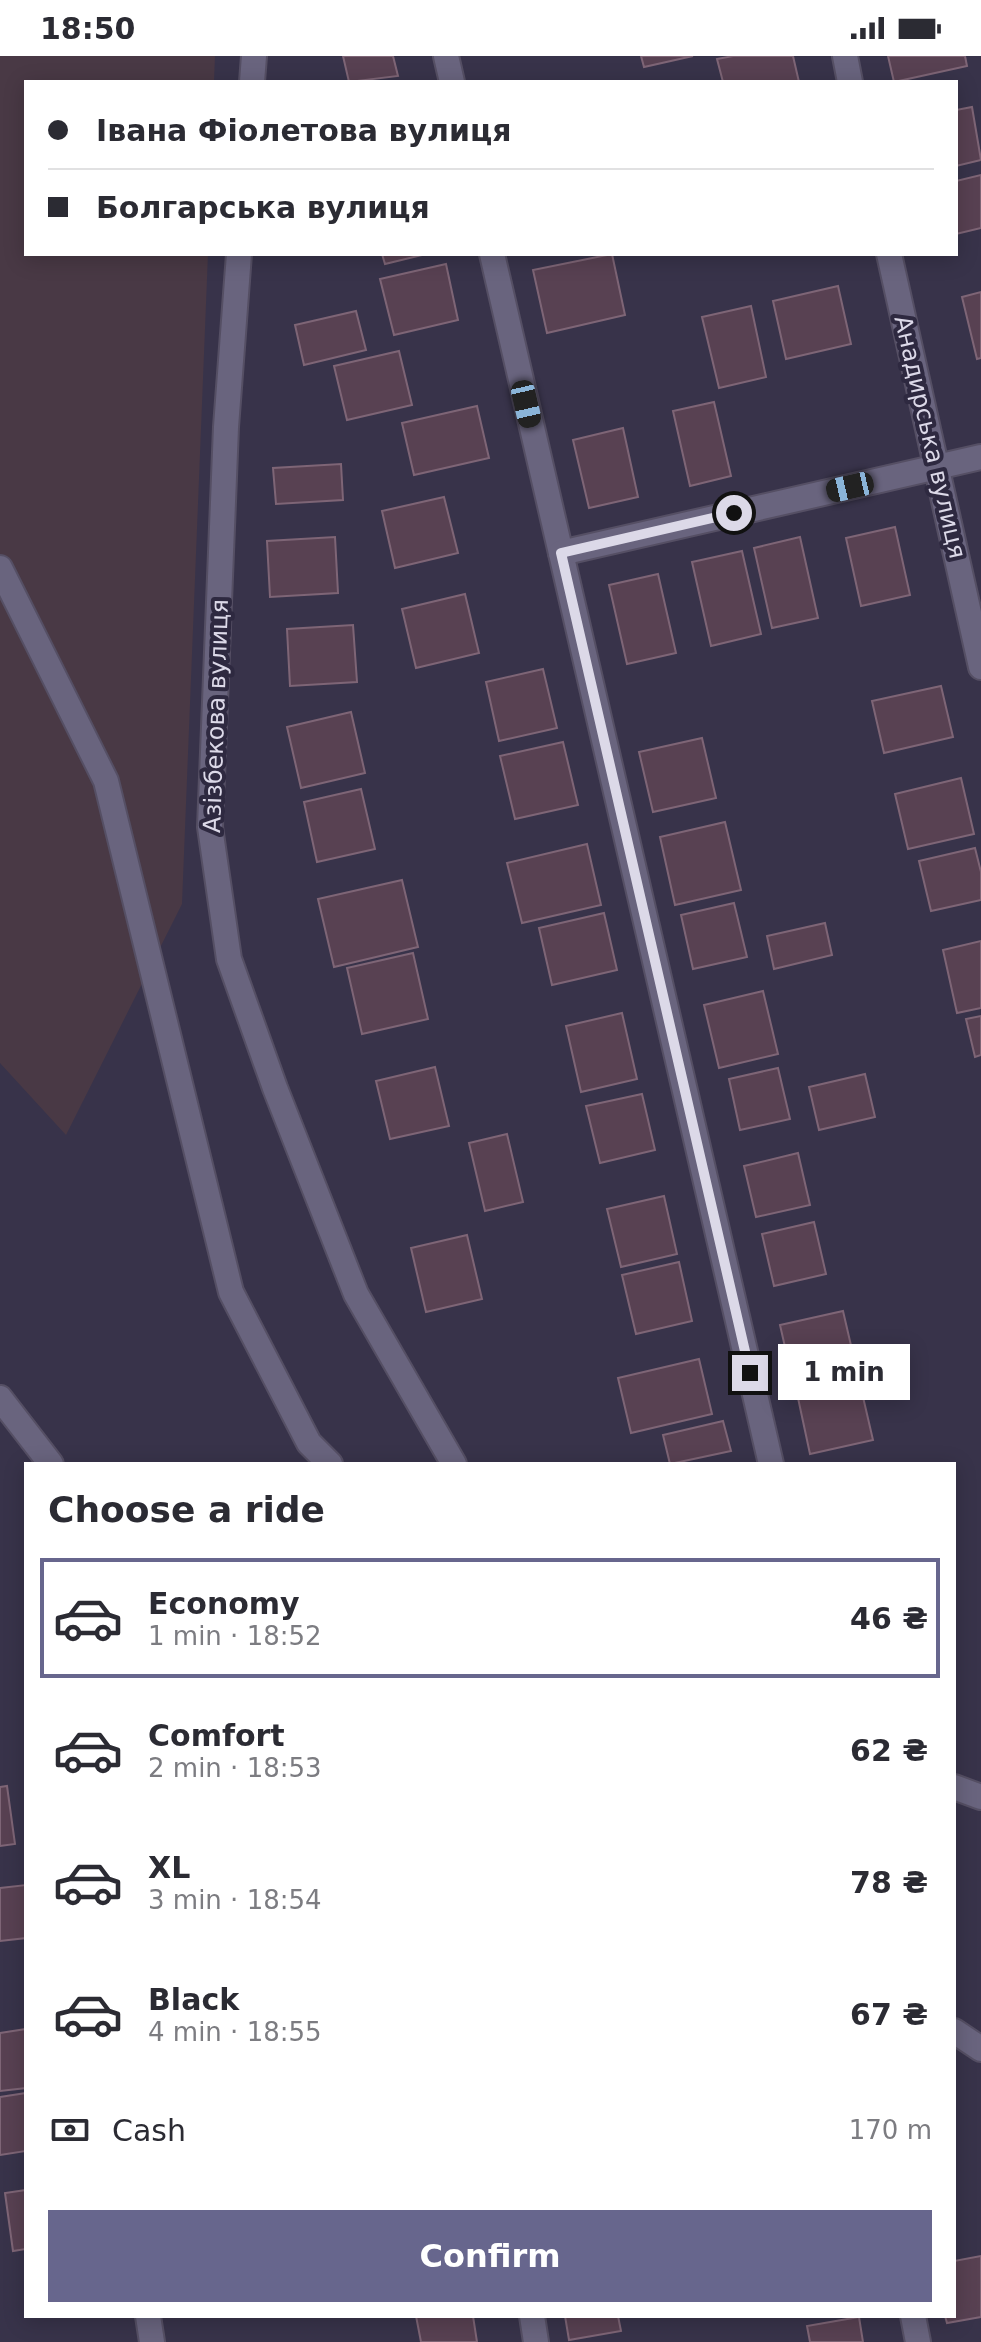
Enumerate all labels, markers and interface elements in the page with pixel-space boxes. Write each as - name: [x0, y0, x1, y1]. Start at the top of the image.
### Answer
- text: 18:50: [40, 11, 136, 46]
- text: Івана Фіолетова вулиця: [96, 113, 511, 148]
- text: Болгарська вулиця: [96, 190, 430, 225]
- street label: Анадирська вулиця: [888, 313, 972, 561]
- car: [509, 378, 543, 430]
- car: [824, 470, 876, 504]
- route start: [716, 495, 752, 531]
- street label: Азізбекова вулиця: [198, 599, 234, 833]
- callout: 1 min: [778, 1345, 910, 1401]
- route end: [732, 1355, 768, 1391]
- text: 1 min: [803, 1357, 885, 1387]
- text: Choose a ride: [48, 1489, 325, 1530]
- icon: car: [52, 1582, 124, 1654]
- text: Economy: [148, 1586, 300, 1621]
- text: 46 ₴: [850, 1601, 928, 1636]
- text: 1 min · 18:52: [148, 1621, 322, 1651]
- icon: car: [52, 1714, 124, 1786]
- text: Comfort: [148, 1718, 285, 1753]
- text: 62 ₴: [850, 1733, 928, 1768]
- text: 2 min · 18:53: [148, 1753, 322, 1783]
- icon: car: [52, 1846, 124, 1918]
- text: XL: [148, 1850, 190, 1885]
- text: 78 ₴: [850, 1865, 928, 1900]
- text: 3 min · 18:54: [148, 1885, 322, 1915]
- icon: car: [52, 1978, 124, 2050]
- text: Black: [148, 1982, 239, 2017]
- text: 67 ₴: [850, 1997, 928, 2032]
- text: 4 min · 18:55: [148, 2017, 322, 2047]
- icon: cash: [48, 2108, 92, 2152]
- text: Cash: [112, 2113, 186, 2148]
- text: 170 m: [849, 2115, 932, 2145]
- button: Confirm: [48, 2210, 932, 2302]

